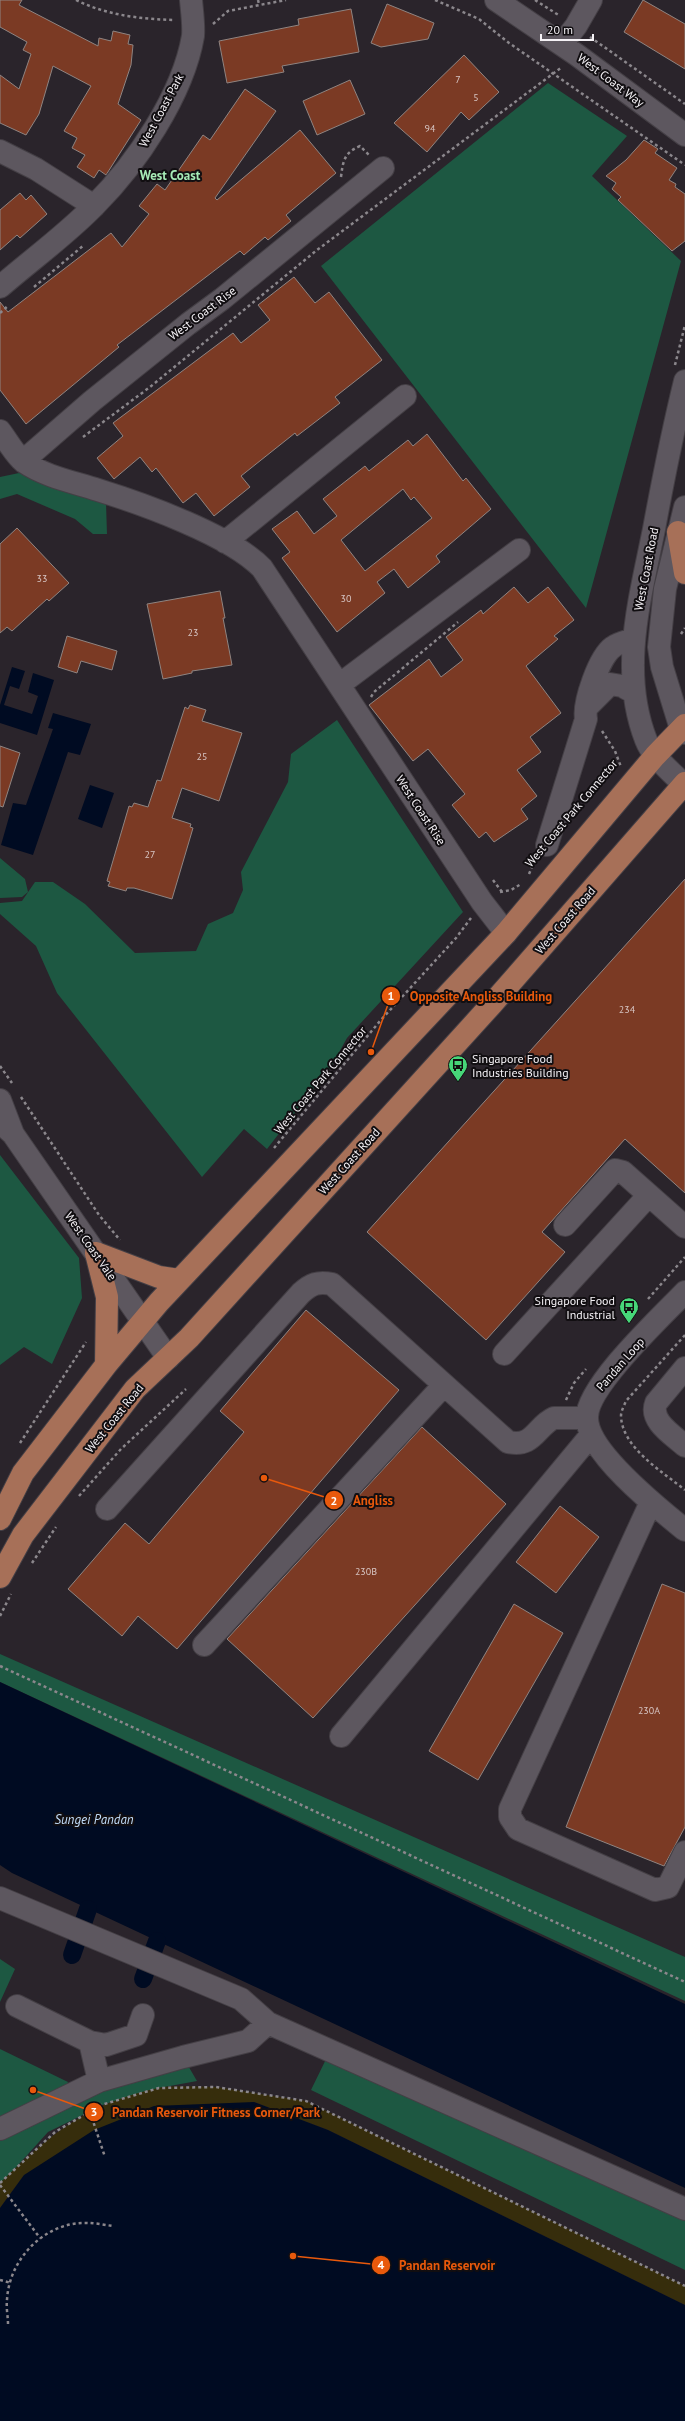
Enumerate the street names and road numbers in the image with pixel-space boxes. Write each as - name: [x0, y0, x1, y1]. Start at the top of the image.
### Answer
- street label: West Coast Way: [575, 50, 648, 110]
- street label: West Coast Park: [135, 70, 187, 149]
- street label: West Coast Rise: [165, 283, 239, 343]
- street label: West Coast Road: [631, 526, 661, 612]
- street label: West Coast Park Connector: [522, 756, 620, 870]
- street label: West Coast Rise: [393, 772, 449, 848]
- street label: West Coast Road: [532, 883, 598, 957]
- street label: West Coast Park Connector: [271, 1023, 369, 1137]
- street label: West Coast Road: [315, 1125, 383, 1197]
- street label: West Coast Vale: [62, 1209, 120, 1283]
- street label: Pandan Loop: [593, 1334, 647, 1394]
- street label: West Coast Road: [82, 1380, 146, 1456]

